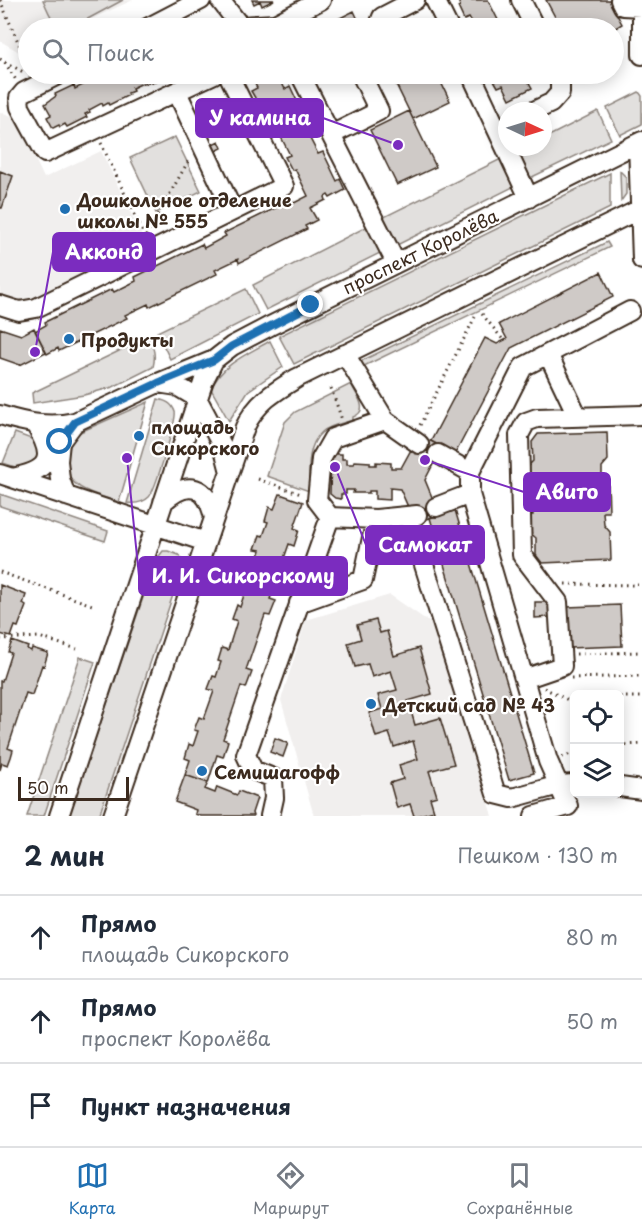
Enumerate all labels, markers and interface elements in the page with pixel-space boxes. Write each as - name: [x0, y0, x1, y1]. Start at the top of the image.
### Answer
- search box: [18, 18, 624, 84]
- icon: search: [39, 35, 72, 68]
- text: Поиск: [87, 35, 154, 68]
- callout: У камина: [196, 99, 323, 137]
- text: У камина: [209, 102, 311, 132]
- north arrow: [498, 102, 552, 156]
- place label: Дошкольное отделение школы № 555: [76, 186, 292, 234]
- street label: проспект Королёва: [338, 201, 503, 300]
- marker: Дошкольное отделение школы № 555: [58, 202, 72, 216]
- callout: Акконд: [53, 233, 155, 271]
- text: Акконд: [65, 236, 143, 266]
- route end: [297, 291, 323, 317]
- place label: Продукты: [81, 326, 174, 353]
- marker: Продукты: [62, 332, 76, 346]
- place label: площадь Сикорского: [151, 413, 260, 461]
- route start: [46, 428, 72, 454]
- marker: площадь Сикорского: [132, 429, 146, 443]
- callout: Авито: [524, 473, 610, 511]
- text: Авито: [536, 476, 599, 506]
- callout: Самокат: [366, 526, 484, 564]
- text: Самокат: [378, 529, 473, 559]
- callout: И. И. Сикорскому: [139, 557, 347, 595]
- text: И. И. Сикорскому: [152, 560, 334, 590]
- map controls: [570, 690, 624, 798]
- button: locate: [570, 690, 624, 744]
- place label: Детский сад № 43: [382, 691, 555, 718]
- marker: Детский сад № 43: [364, 697, 378, 711]
- button: layers: [570, 744, 624, 798]
- place label: Семишагофф: [214, 758, 340, 785]
- marker: Семишагофф: [195, 764, 209, 778]
- scale bar: [18, 774, 129, 802]
- text: 50 m: [27, 775, 68, 799]
- text: 2 мин: [24, 836, 105, 875]
- text: Пешком · 130 m: [457, 840, 618, 870]
- text: Прямо: [81, 906, 156, 939]
- icon: ahead: [24, 921, 57, 954]
- text: 80 m: [566, 922, 618, 952]
- text: площадь Сикорского: [81, 939, 289, 969]
- text: Прямо: [81, 990, 156, 1023]
- icon: ahead: [24, 1005, 57, 1038]
- text: 50 m: [566, 1006, 618, 1036]
- text: проспект Королёва: [81, 1023, 270, 1053]
- icon: arrive: [24, 1089, 57, 1122]
- text: Пункт назначения: [81, 1089, 291, 1122]
- tab: Карта: [69, 1159, 116, 1219]
- tab: Маршрут: [253, 1159, 329, 1219]
- tab: Сохранённые: [466, 1159, 573, 1219]

